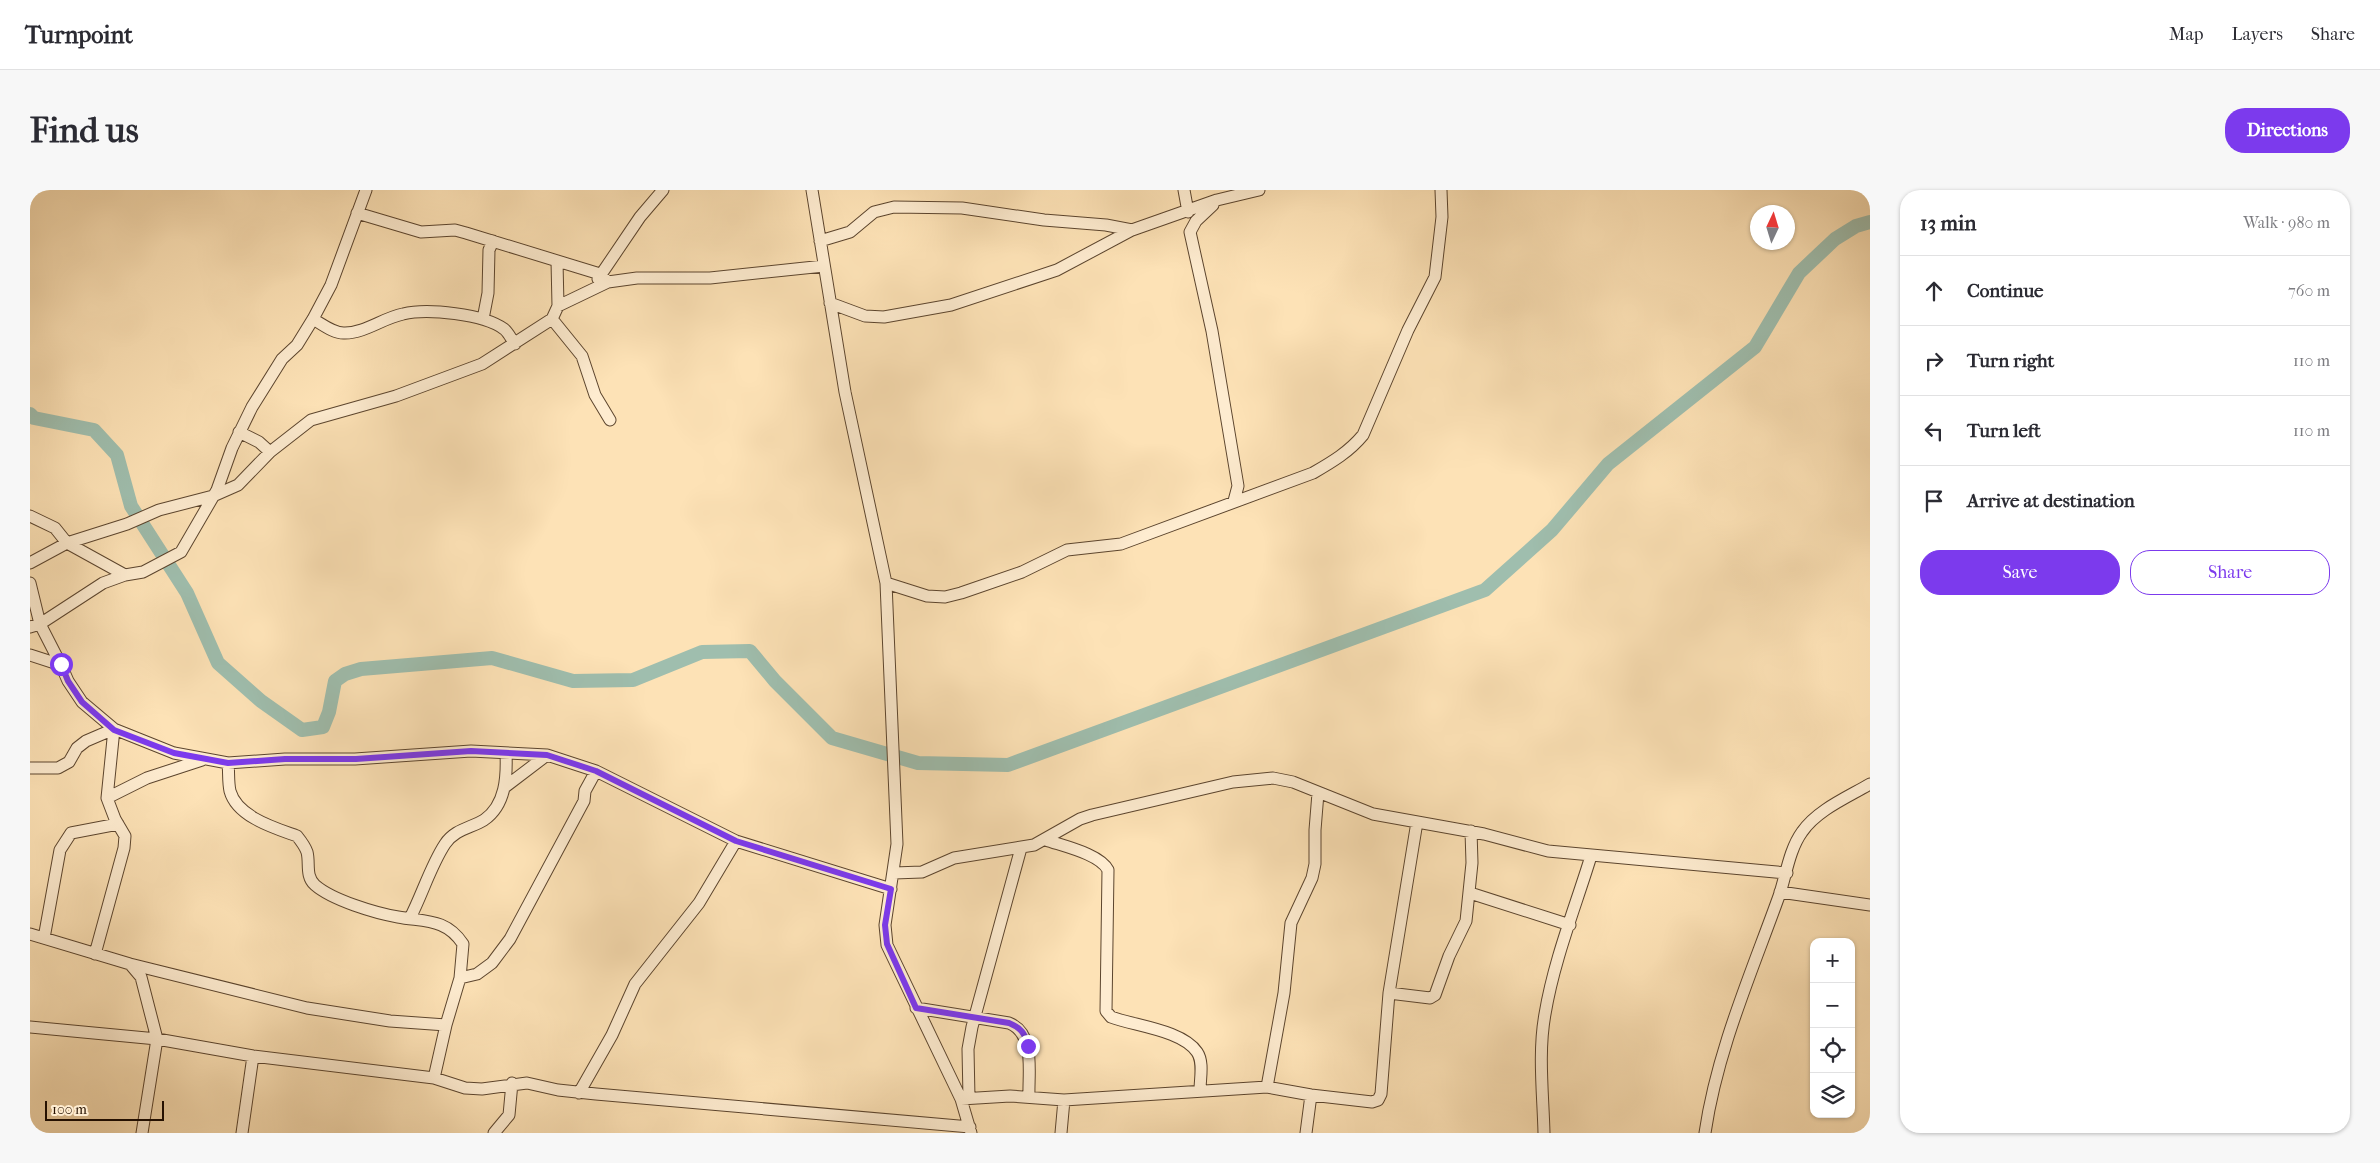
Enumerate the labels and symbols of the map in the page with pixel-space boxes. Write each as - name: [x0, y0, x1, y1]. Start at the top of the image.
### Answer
- north arrow: [1750, 205, 1795, 250]
- route start: [50, 653, 73, 676]
- route end: [1017, 1035, 1040, 1058]
- scale bar: [45, 1098, 164, 1121]

